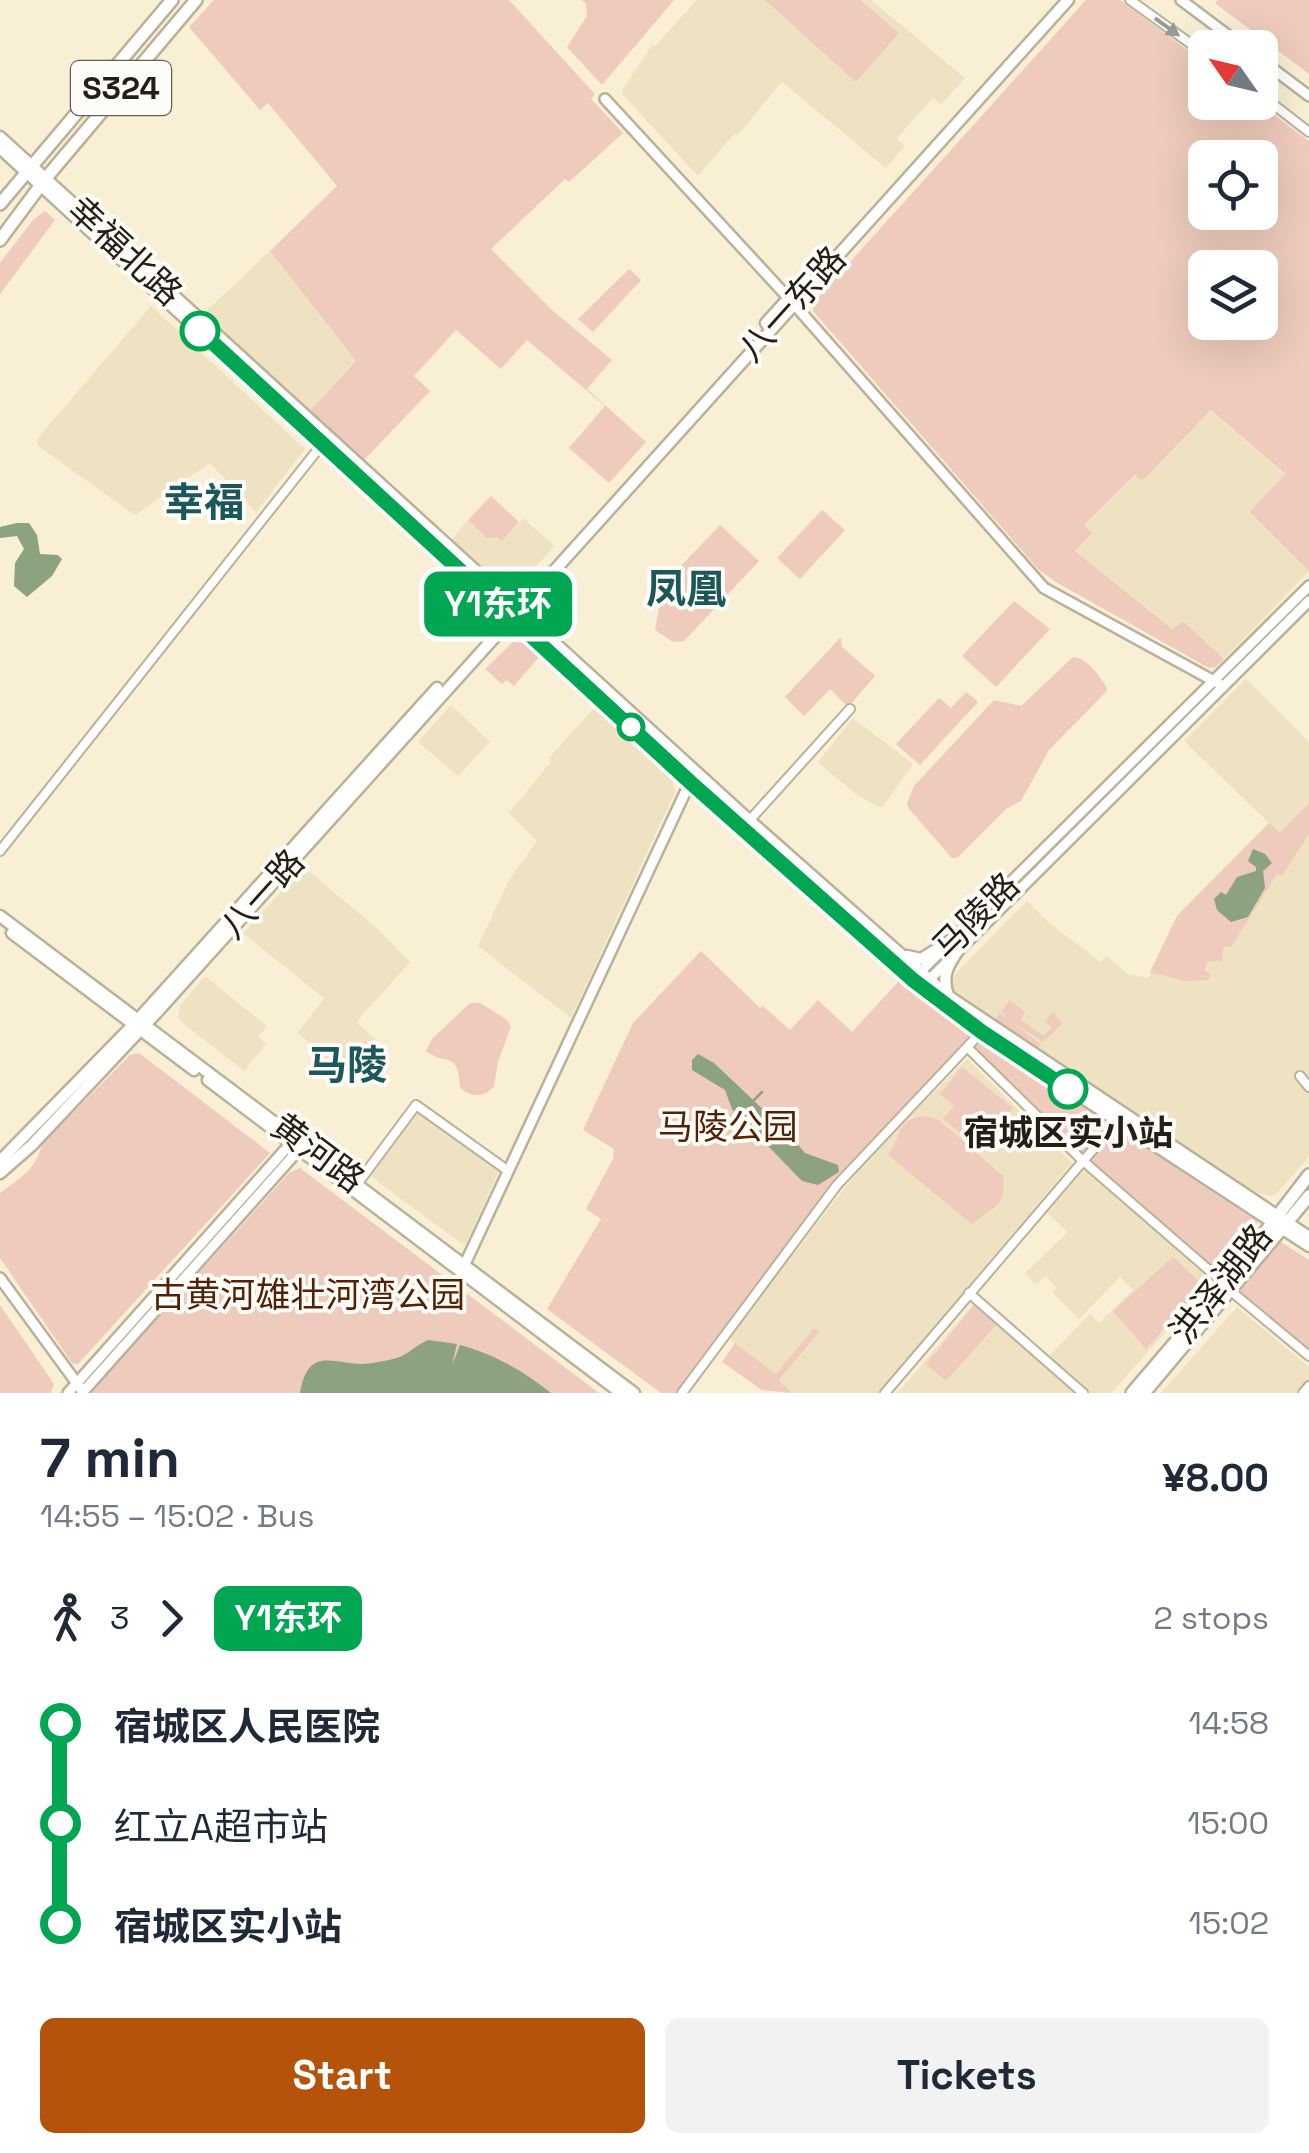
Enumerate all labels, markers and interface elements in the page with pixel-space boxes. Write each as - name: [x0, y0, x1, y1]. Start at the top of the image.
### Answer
- one-way arrow: [1154, 17, 1181, 36]
- north arrow: [1188, 30, 1278, 120]
- map controls: [1188, 30, 1278, 340]
- road number: S324: [71, 61, 171, 115]
- button: locate: [1188, 140, 1278, 230]
- street label: 幸福北路: [59, 187, 191, 315]
- street label: 八一东路: [729, 237, 855, 371]
- button: layers: [1188, 250, 1278, 340]
- unlabelled marker: [181, 312, 219, 350]
- district label: 幸福: [164, 477, 244, 528]
- district label: 凤凰: [646, 564, 726, 615]
- line badge: Y1东环: [428, 572, 568, 636]
- text: Y1东环: [444, 582, 552, 626]
- unlabelled marker: [618, 714, 644, 740]
- street label: 八一路: [211, 840, 313, 948]
- street label: 马陵路: [923, 863, 1029, 969]
- district label: 马陵: [307, 1040, 387, 1091]
- marker: 宿城区实小站: [1049, 1070, 1087, 1108]
- street label: 黄河路: [263, 1104, 373, 1202]
- park label: 马陵公园: [658, 1105, 798, 1149]
- place label: 宿城区实小站: [963, 1111, 1173, 1155]
- street label: 洪泽湖路: [1161, 1215, 1281, 1353]
- park label: 古黄河雄壮河湾公园: [150, 1273, 466, 1317]
- text: 7 min: [40, 1423, 180, 1493]
- text: ¥8.00: [1163, 1454, 1269, 1502]
- text: 14:55 – 15:02 · Bus: [40, 1496, 314, 1536]
- icon: walk: [40, 1591, 95, 1646]
- icon: forward: [144, 1591, 199, 1646]
- text: Y1东环: [234, 1596, 342, 1640]
- text: 3: [110, 1598, 129, 1638]
- text: 2 stops: [1154, 1598, 1269, 1638]
- text: 宿城区人民医院: [114, 1703, 380, 1751]
- text: 14:58: [1188, 1703, 1269, 1743]
- text: 红立A超市站: [114, 1803, 328, 1851]
- text: 15:00: [1187, 1803, 1269, 1843]
- text: 宿城区实小站: [114, 1903, 342, 1951]
- text: 15:02: [1189, 1903, 1269, 1943]
- button: Start: [40, 2018, 645, 2133]
- button: Tickets: [665, 2018, 1269, 2133]

